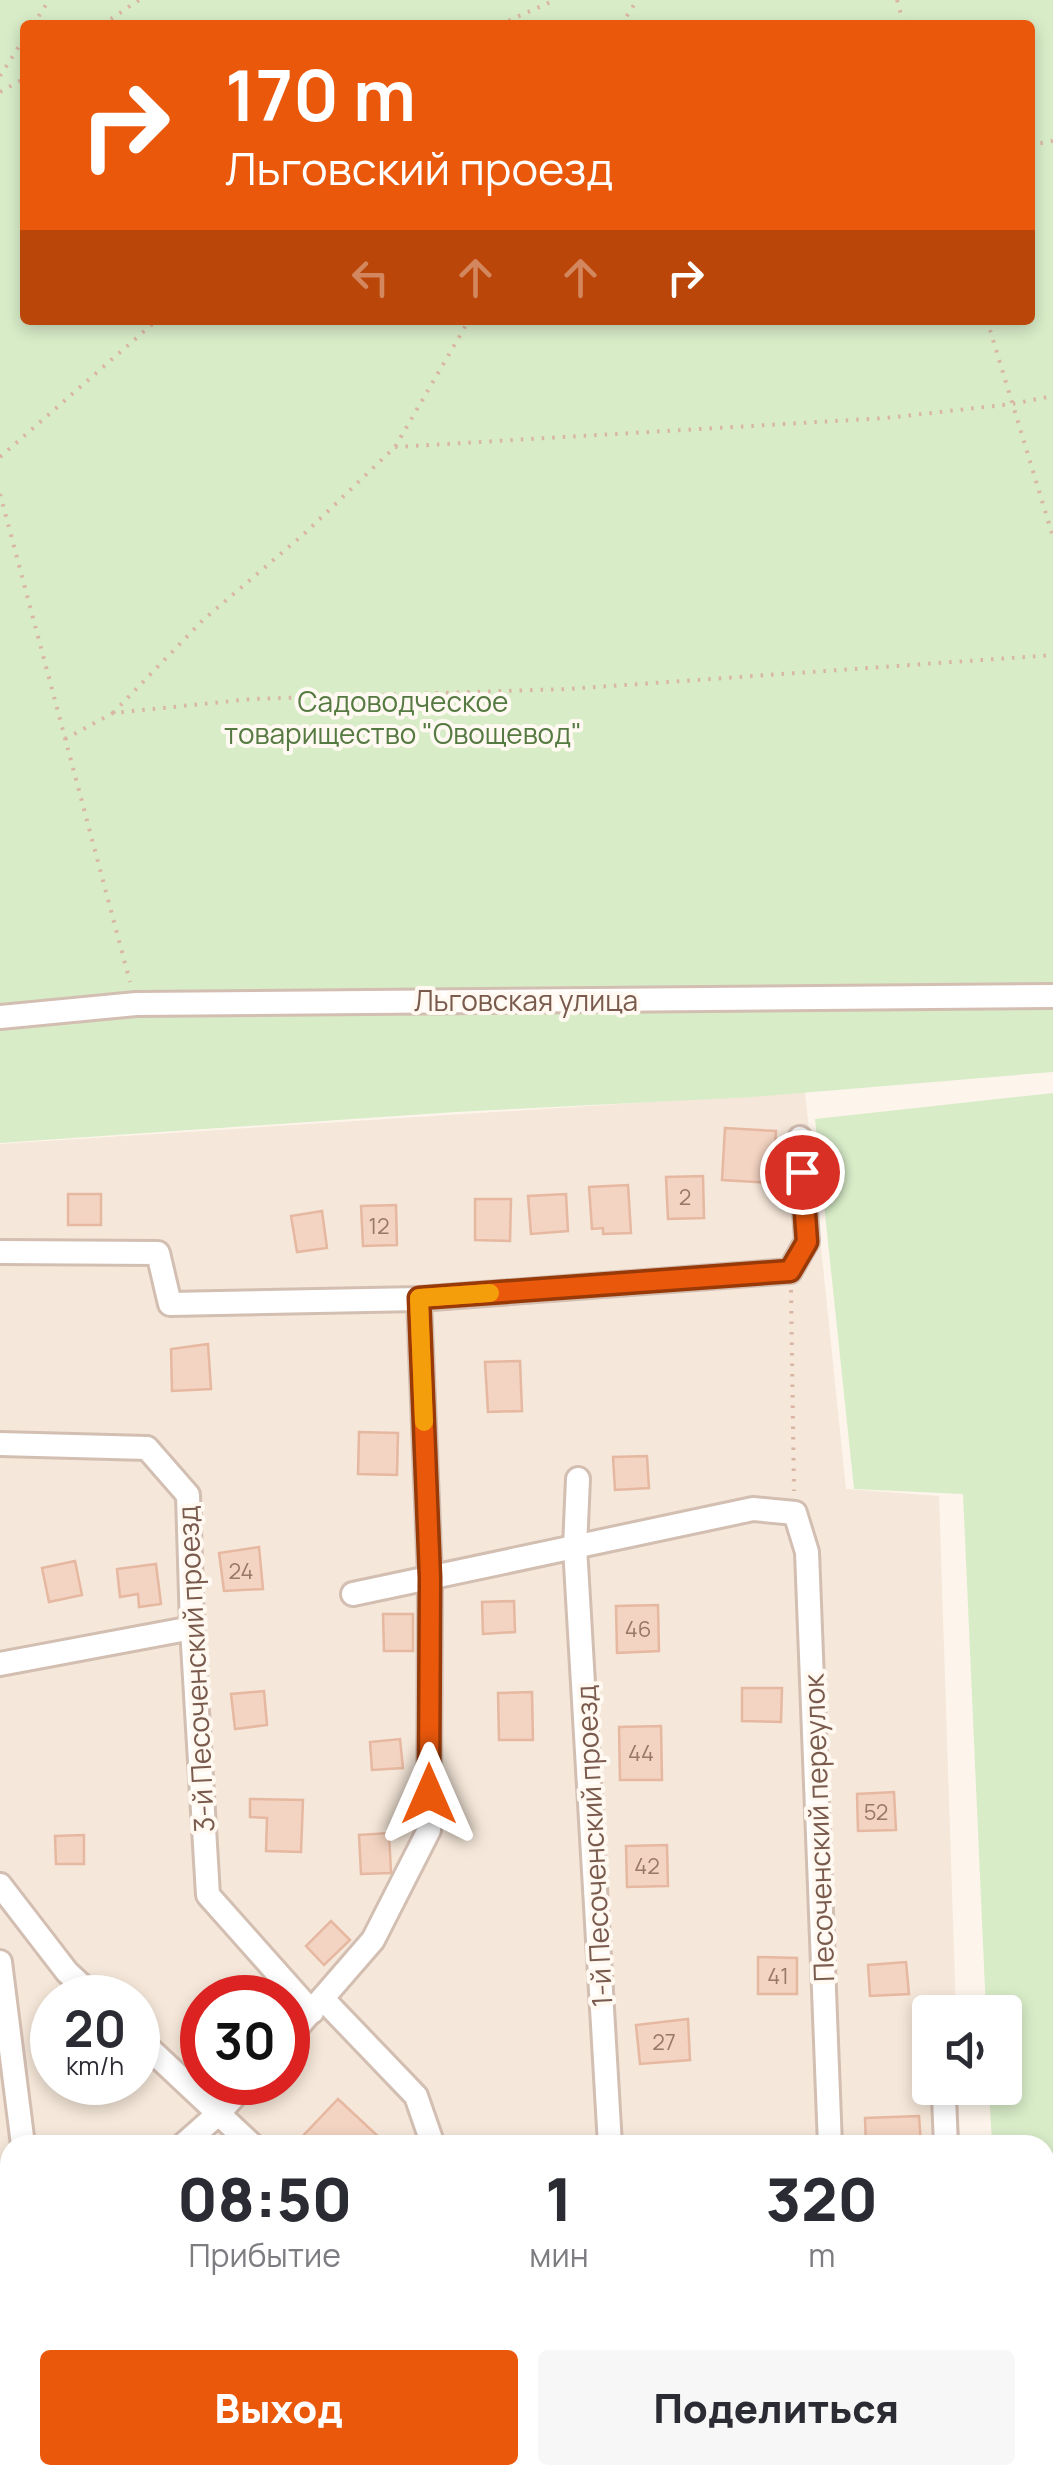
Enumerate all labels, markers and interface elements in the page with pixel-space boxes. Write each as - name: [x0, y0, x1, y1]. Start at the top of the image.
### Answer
- text: 170 m: [225, 46, 416, 142]
- icon: right: [60, 60, 190, 190]
- text: Льговский проезд: [225, 137, 613, 199]
- icon: left: [343, 250, 398, 305]
- icon: ahead: [448, 250, 503, 305]
- icon: ahead: [553, 250, 608, 305]
- icon: right: [658, 250, 713, 305]
- park label: Садоводческое товарищество "Овощевод": [224, 682, 582, 752]
- street label: Льговская улица: [414, 981, 638, 1019]
- pin: [760, 1130, 845, 1215]
- icon: arrive: [775, 1145, 830, 1200]
- house number: 2: [679, 1182, 691, 1212]
- house number: 12: [368, 1211, 390, 1241]
- street label: 3-й Песоченский проезд: [167, 1505, 223, 1833]
- house number: 24: [228, 1556, 254, 1586]
- house number: 46: [625, 1614, 651, 1644]
- street label: Песоченский переулок: [794, 1672, 842, 1983]
- street label: 1-й Песоченский проезд: [566, 1684, 620, 2008]
- house number: 44: [628, 1738, 654, 1768]
- position arrow: [377, 1742, 481, 1846]
- house number: 52: [864, 1797, 888, 1827]
- house number: 42: [634, 1851, 660, 1881]
- house number: 41: [767, 1961, 789, 1991]
- speed limit sign: 30: [180, 1975, 310, 2105]
- text: 20: [64, 1994, 126, 2062]
- map controls: [912, 1995, 1022, 2105]
- button: sound: [912, 1995, 1022, 2105]
- house number: 27: [652, 2027, 676, 2057]
- text: km/h: [66, 2048, 124, 2083]
- text: 08:50: [177, 2157, 352, 2239]
- text: 1: [545, 2157, 573, 2239]
- text: 320: [766, 2157, 878, 2239]
- text: Прибытие: [188, 2233, 341, 2277]
- text: мин: [529, 2233, 589, 2277]
- text: m: [808, 2233, 835, 2277]
- button: Выход: [40, 2350, 518, 2465]
- button: Поделиться: [538, 2350, 1015, 2465]

